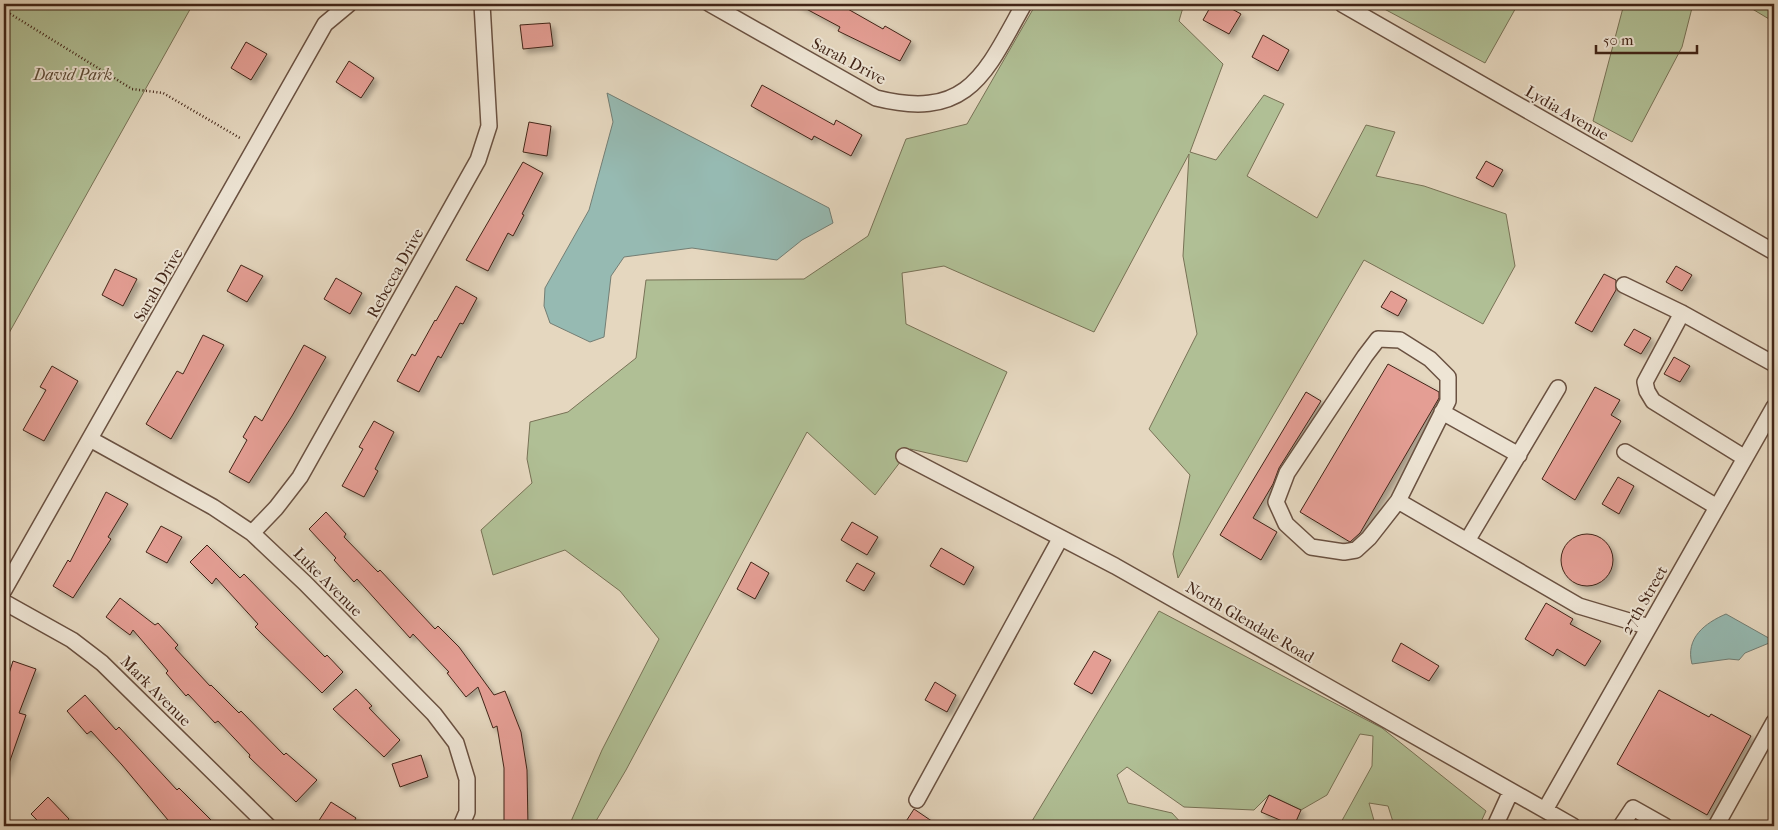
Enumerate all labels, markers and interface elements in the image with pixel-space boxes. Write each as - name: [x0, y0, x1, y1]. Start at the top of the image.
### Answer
- scale bar: [1596, 22, 1697, 54]
- text: 50 m: [1603, 31, 1634, 49]
- street label: Sarah Drive: [809, 34, 889, 89]
- park label: David Park: [33, 65, 112, 84]
- street label: Lydia Avenue: [1522, 81, 1612, 145]
- street label: Rebecca Drive: [363, 225, 428, 321]
- street label: Sarah Drive: [129, 245, 187, 325]
- street label: Luke Avenue: [290, 544, 366, 620]
- street label: 27th Street: [1617, 562, 1671, 638]
- street label: North Glendale Road: [1182, 578, 1318, 667]
- street label: Mark Avenue: [117, 652, 195, 730]

